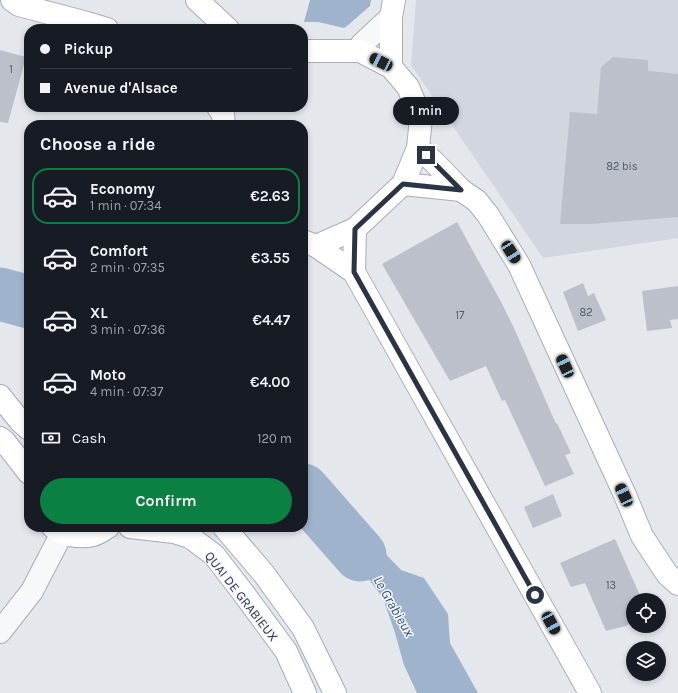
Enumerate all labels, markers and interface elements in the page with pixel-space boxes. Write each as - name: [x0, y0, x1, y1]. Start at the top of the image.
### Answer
- text: Pickup: [64, 40, 113, 58]
- car: [368, 51, 394, 73]
- house number: 1: [9, 63, 13, 76]
- text: Avenue d'Alsace: [64, 79, 178, 97]
- callout: 1 min: [393, 97, 459, 125]
- text: 1 min: [410, 103, 442, 118]
- text: Choose a ride: [40, 133, 155, 155]
- route end: [417, 146, 435, 164]
- house number: 82 bis: [606, 160, 638, 173]
- icon: car: [42, 178, 78, 214]
- text: Economy: [90, 180, 155, 198]
- text: €2.63: [250, 187, 290, 205]
- text: 1 min · 07:34: [90, 198, 162, 213]
- car: [500, 239, 522, 265]
- icon: car: [42, 240, 78, 276]
- text: Comfort: [90, 242, 148, 260]
- text: €3.55: [251, 249, 290, 267]
- text: 2 min · 07:35: [90, 260, 165, 275]
- icon: car: [42, 302, 78, 338]
- text: XL: [90, 304, 108, 322]
- house number: 82: [579, 306, 593, 319]
- house number: 17: [456, 309, 464, 322]
- text: €4.47: [253, 311, 290, 329]
- text: 3 min · 07:36: [90, 322, 165, 337]
- car: [554, 353, 576, 379]
- icon: car: [42, 364, 78, 400]
- text: Moto: [90, 366, 126, 384]
- text: €4.00: [250, 373, 290, 391]
- text: 4 min · 07:37: [90, 384, 163, 399]
- icon: cash: [40, 427, 62, 449]
- text: Cash: [72, 429, 106, 447]
- text: 120 m: [257, 431, 292, 446]
- button: Confirm: [40, 478, 292, 524]
- car: [613, 482, 635, 508]
- street label: QUAI DE GRABIEUX: [202, 548, 281, 644]
- water label: Le Grabieux: [369, 573, 418, 640]
- house number: 13: [606, 579, 616, 592]
- route start: [526, 586, 544, 604]
- map controls: [626, 593, 666, 681]
- button: locate: [626, 593, 666, 633]
- car: [540, 610, 562, 636]
- button: layers: [626, 641, 666, 681]

